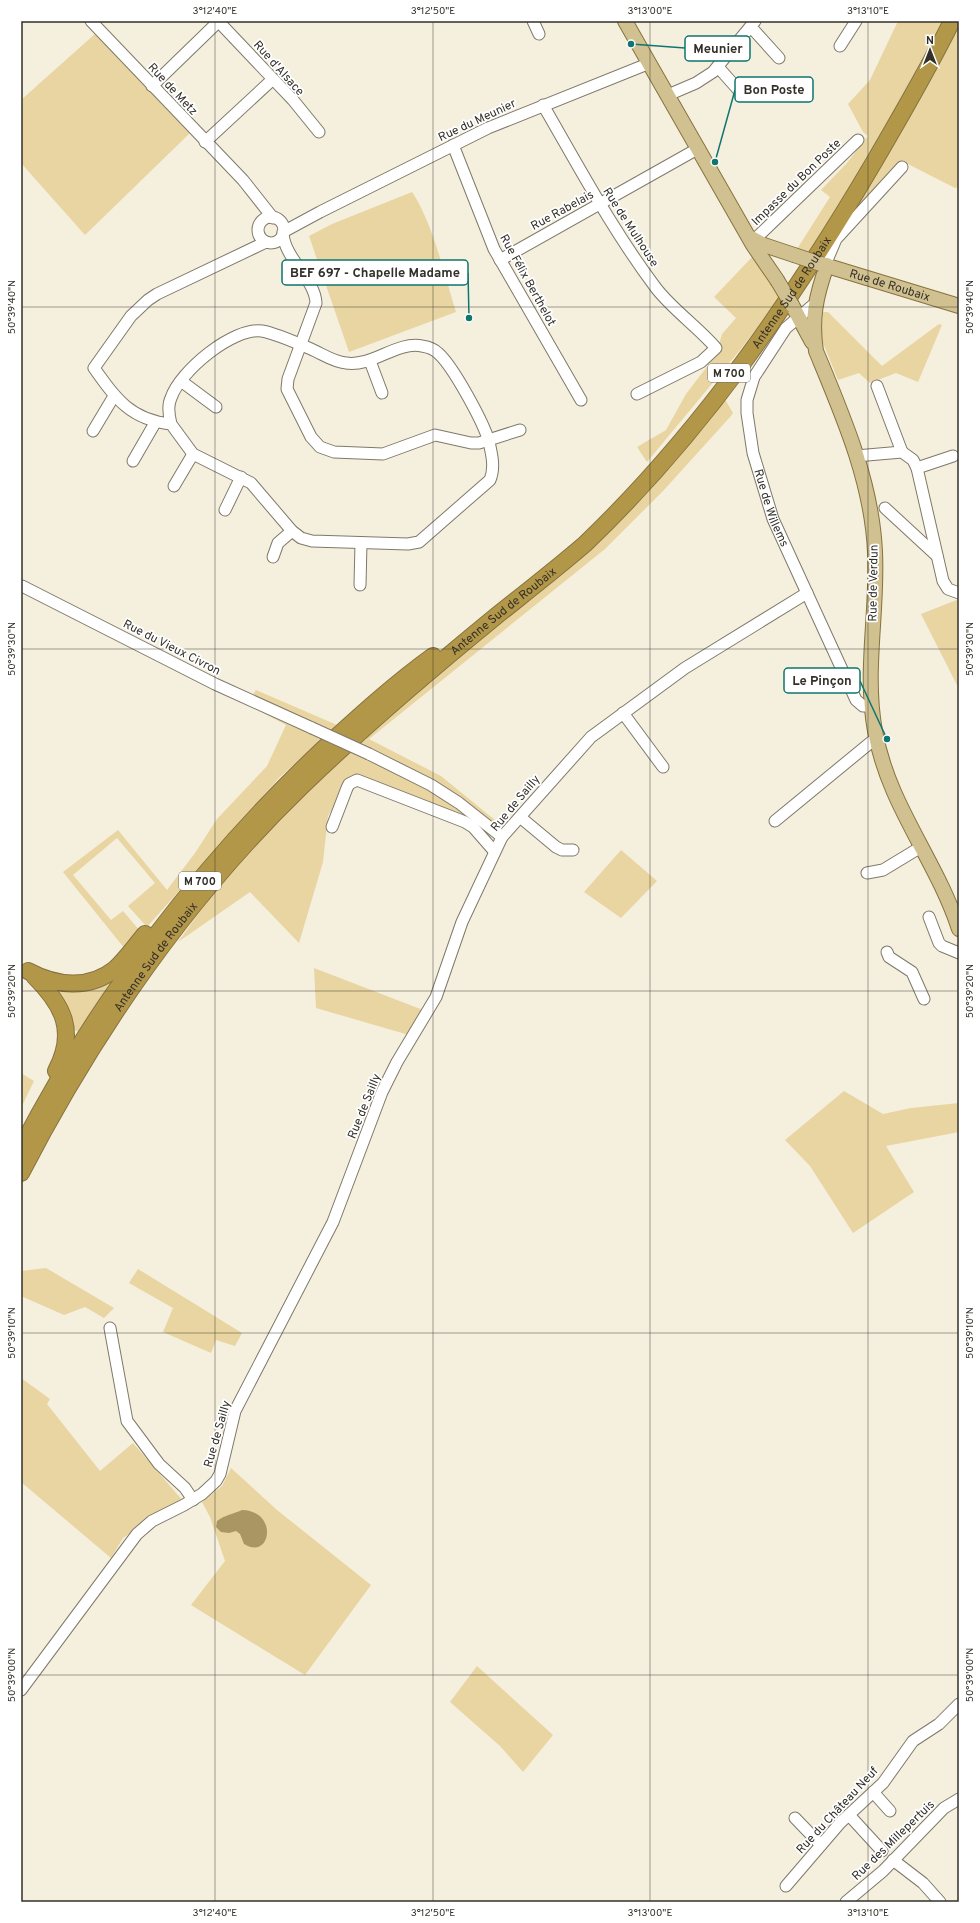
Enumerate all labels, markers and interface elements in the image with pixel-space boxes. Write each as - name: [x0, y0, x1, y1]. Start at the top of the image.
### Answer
- text: 3°12'40"E: [193, 5, 237, 18]
- text: 3°12'50"E: [411, 5, 455, 18]
- text: 3°13'00"E: [628, 5, 672, 18]
- text: 3°13'10"E: [847, 5, 889, 18]
- north arrow: [910, 30, 950, 70]
- text: N: [926, 34, 934, 48]
- callout: Meunier: [685, 36, 750, 61]
- street label: Rue d'Alsace: [249, 38, 307, 100]
- text: Meunier: [693, 42, 743, 58]
- street label: Rue de Metz: [144, 60, 201, 119]
- callout: Bon Poste: [735, 77, 813, 102]
- text: Bon Poste: [743, 83, 805, 99]
- street label: Rue du Meunier: [436, 96, 519, 146]
- street label: Impasse du Bon Poste: [749, 136, 845, 230]
- street label: Rue de Mulhouse: [598, 185, 662, 270]
- street label: Rue Rabelais: [528, 187, 597, 235]
- street label: Rue Félix Berthelot: [495, 232, 559, 329]
- street label: Antenne Sud de Roubaix: [749, 234, 836, 352]
- callout: BEF 697 - Chapelle Madame: [282, 260, 468, 285]
- text: BEF 697 - Chapelle Madame: [290, 266, 460, 282]
- street label: Rue de Roubaix: [847, 266, 932, 306]
- text: 50°39'40"N: [6, 280, 19, 334]
- text: 50°39'40"N: [964, 280, 977, 334]
- road number: M 700: [708, 364, 750, 382]
- street label: Rue de Willems: [749, 467, 792, 550]
- street label: Rue de Verdun: [865, 544, 883, 622]
- street label: Antenne Sud de Roubaix: [447, 564, 560, 660]
- street label: Rue du Vieux Civron: [120, 616, 223, 679]
- text: 50°39'30"N: [6, 622, 19, 676]
- text: 50°39'30"N: [964, 622, 977, 676]
- callout: Le Pinçon: [784, 668, 860, 693]
- text: Le Pinçon: [792, 674, 852, 690]
- street label: Rue de Sailly: [487, 772, 544, 835]
- road number: M 700: [179, 872, 221, 890]
- street label: Antenne Sud de Roubaix: [111, 899, 202, 1015]
- text: 50°39'20"N: [6, 964, 19, 1018]
- text: 50°39'20"N: [964, 964, 977, 1018]
- street label: Rue de Sailly: [345, 1071, 385, 1141]
- text: 50°39'10"N: [6, 1307, 19, 1359]
- text: 50°39'10"N: [964, 1307, 977, 1359]
- street label: Rue de Sailly: [201, 1399, 235, 1470]
- text: 50°39'00"N: [6, 1648, 19, 1702]
- text: 50°39'00"N: [964, 1648, 977, 1702]
- street label: Rue du Château Neuf: [793, 1764, 882, 1858]
- street label: Rue des Millepertuis: [849, 1797, 938, 1884]
- text: 3°12'40"E: [193, 1907, 237, 1920]
- text: 3°12'50"E: [411, 1907, 455, 1920]
- text: 3°13'00"E: [628, 1907, 672, 1920]
- text: 3°13'10"E: [847, 1907, 889, 1920]

